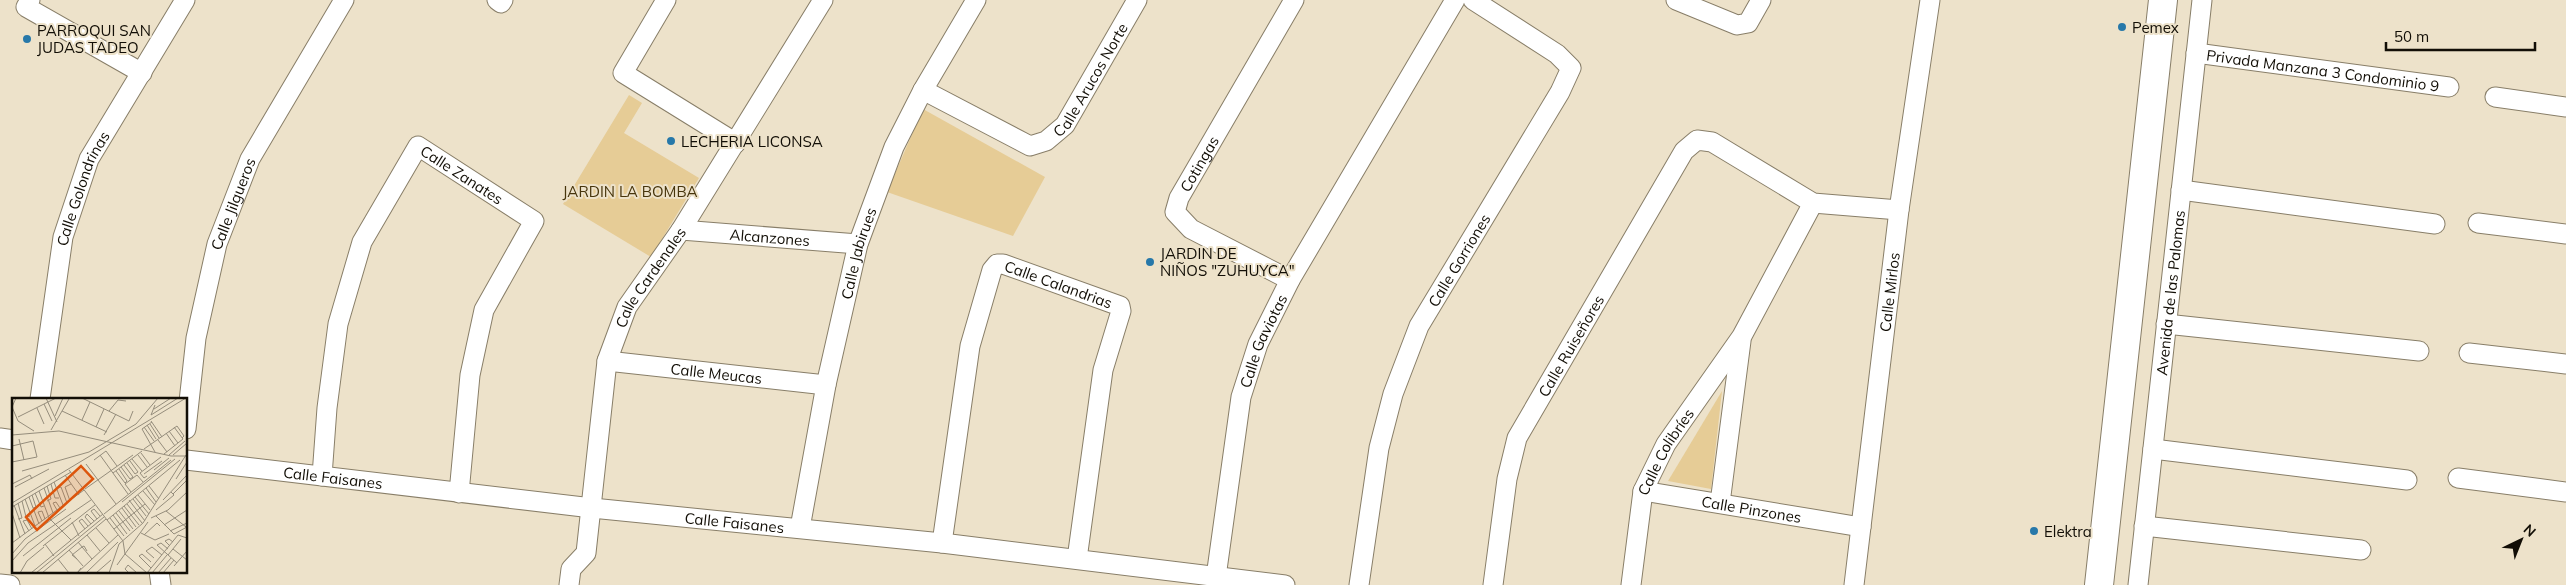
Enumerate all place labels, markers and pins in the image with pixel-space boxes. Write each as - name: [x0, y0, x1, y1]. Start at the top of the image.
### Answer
- place label: Pemex: [2132, 18, 2179, 37]
- place label: PARROQUI SAN JUDAS TADEO: [37, 21, 151, 57]
- marker: Pemex: [2116, 21, 2128, 33]
- marker: PARROQUI SAN JUDAS TADEO: [21, 33, 33, 45]
- place label: LECHERIA LICONSA: [681, 132, 823, 151]
- marker: LECHERIA LICONSA: [665, 135, 677, 147]
- place label: JARDIN DE NIÑOS "ZUHUYCA": [1160, 244, 1295, 280]
- marker: JARDIN DE NIÑOS "ZUHUYCA": [1144, 256, 1156, 268]
- place label: Elektra: [2044, 522, 2092, 541]
- marker: Elektra: [2028, 525, 2040, 537]

